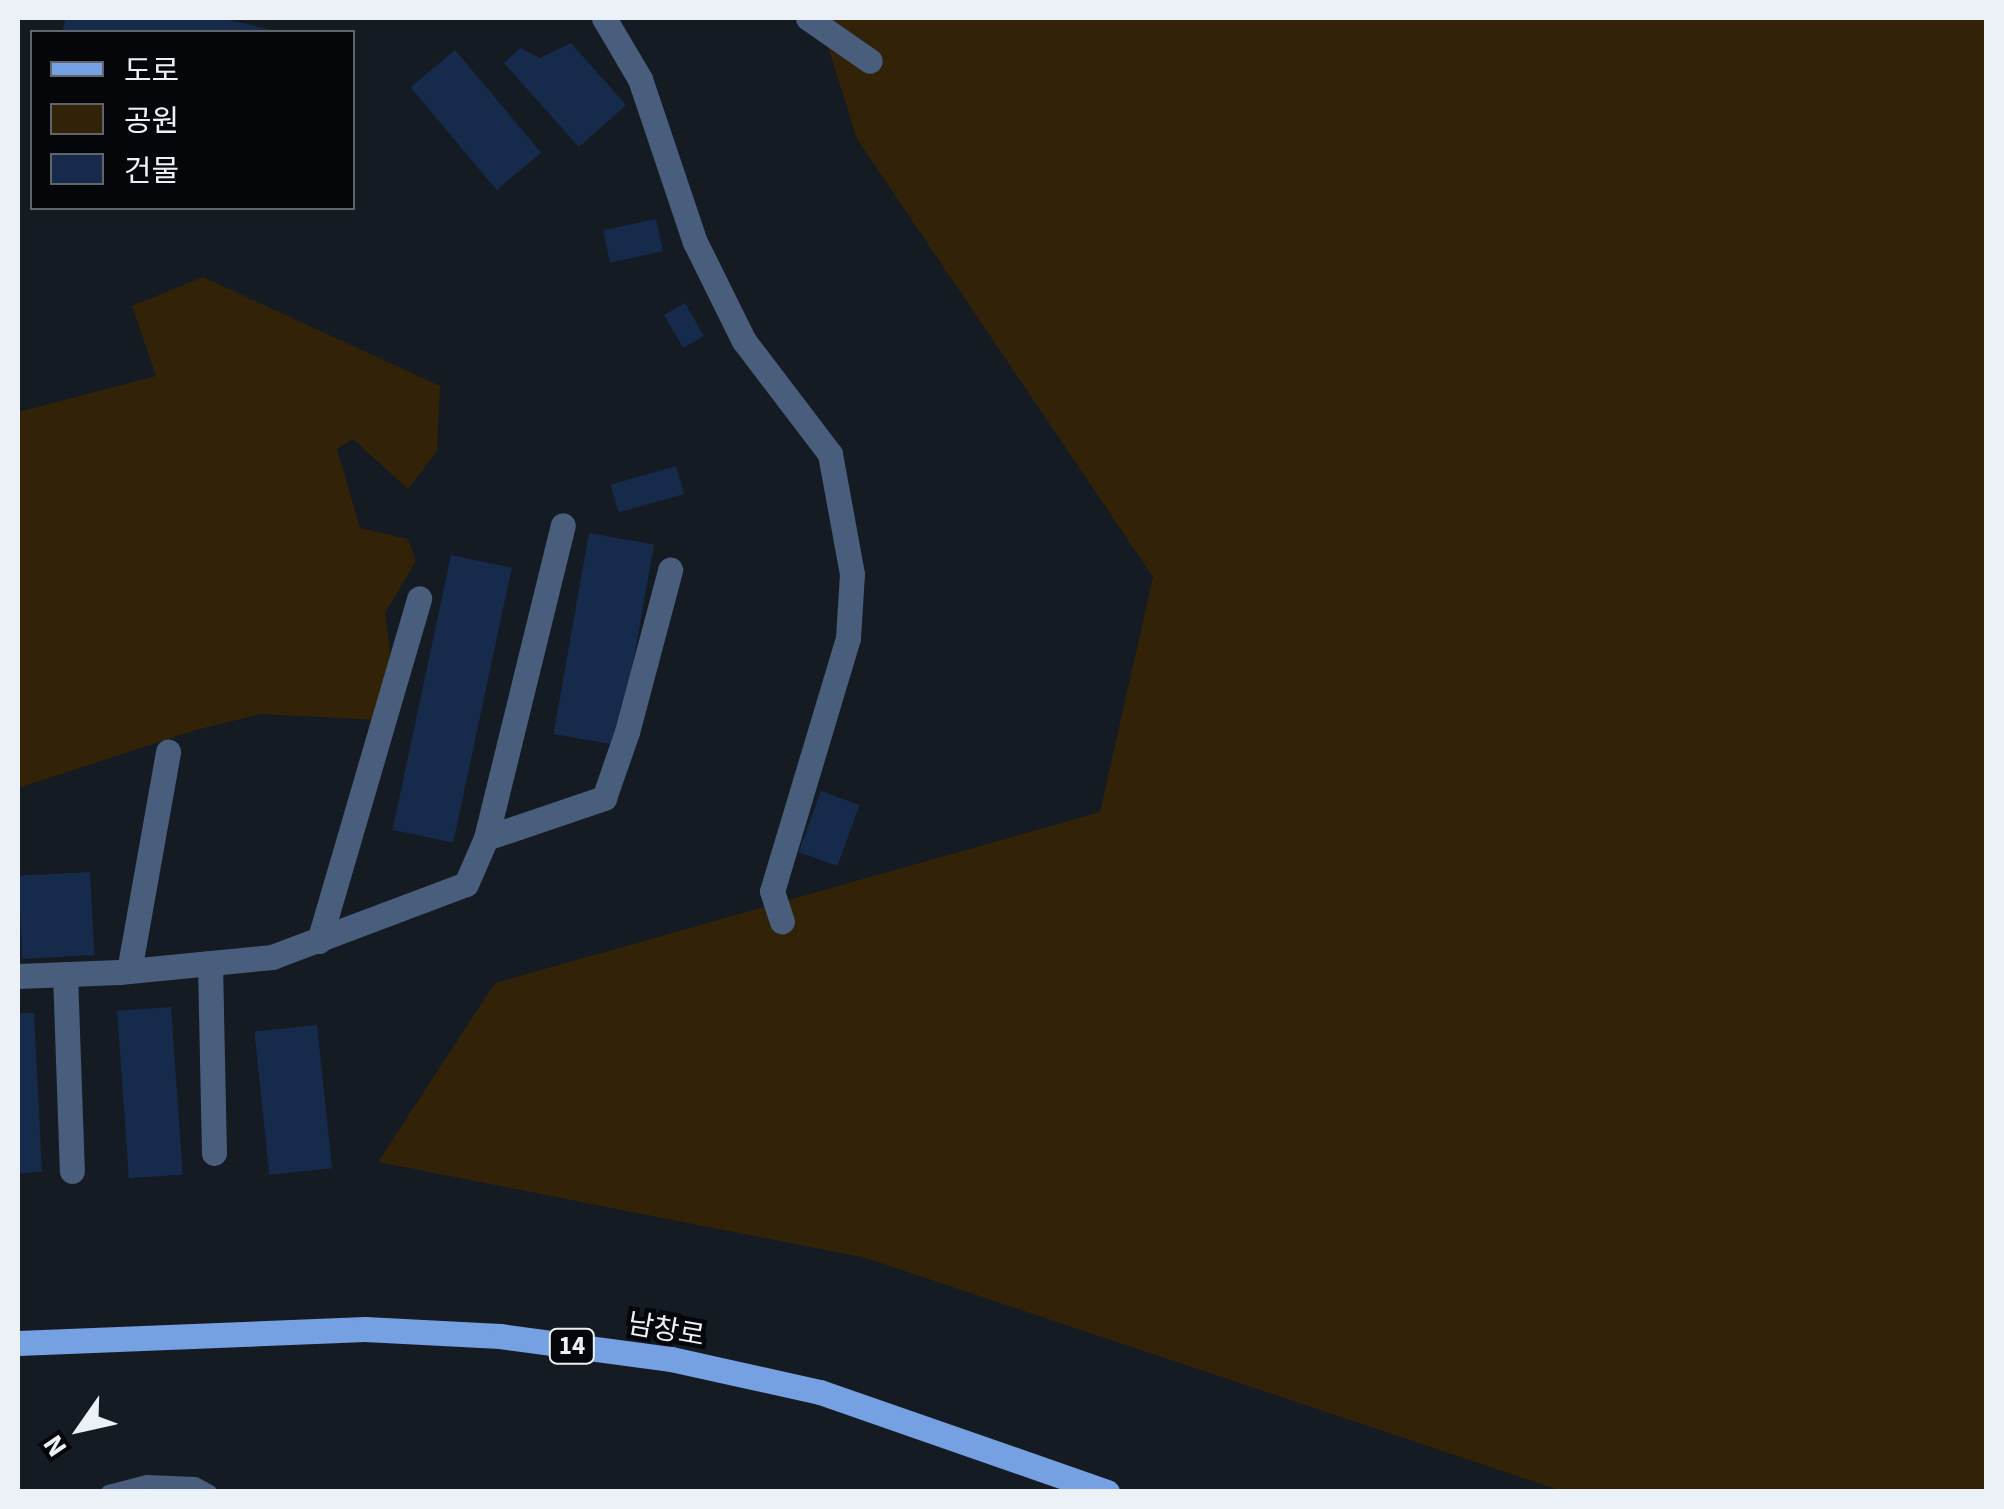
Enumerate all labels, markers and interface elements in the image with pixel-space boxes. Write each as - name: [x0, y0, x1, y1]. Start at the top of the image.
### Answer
- legend: [30, 30, 355, 210]
- text: 도로: [124, 50, 179, 93]
- text: 공원: [124, 100, 179, 143]
- text: 건물: [124, 150, 179, 193]
- street label: 남창로: [625, 1307, 707, 1353]
- road number: 14: [547, 1326, 597, 1366]
- north arrow: [30, 1379, 130, 1479]
- text: N: [33, 1427, 77, 1465]

